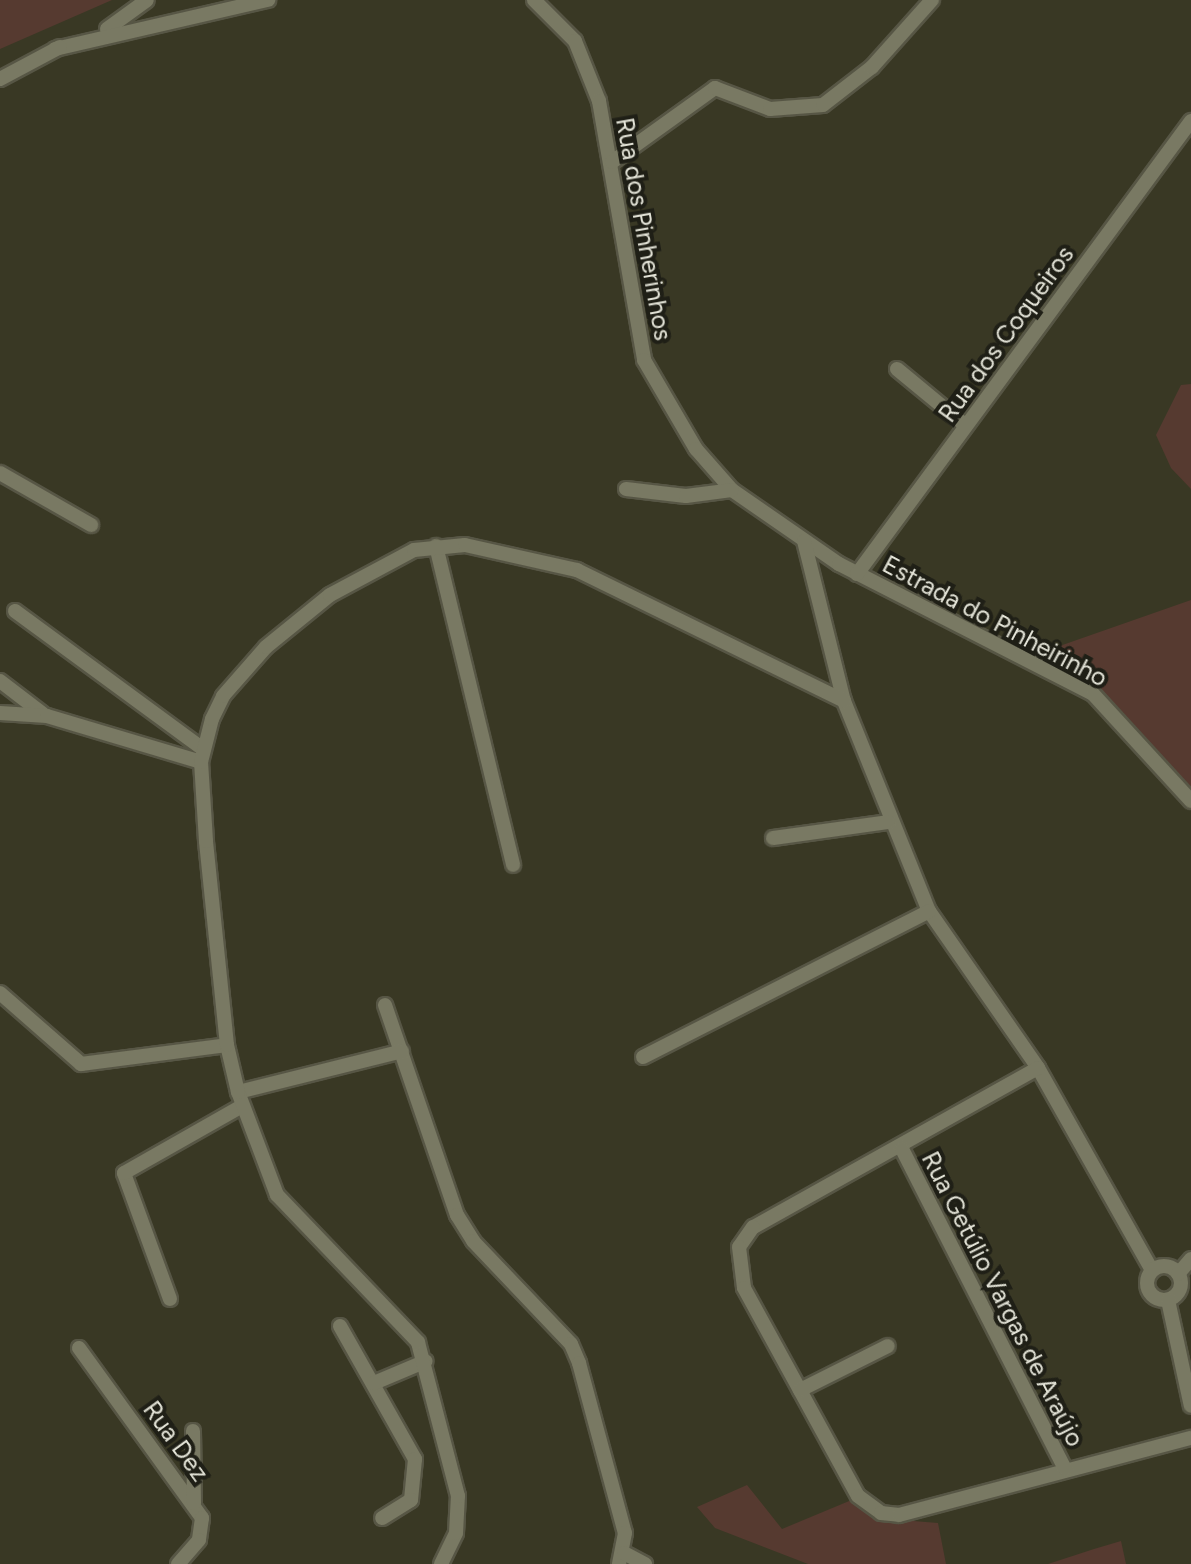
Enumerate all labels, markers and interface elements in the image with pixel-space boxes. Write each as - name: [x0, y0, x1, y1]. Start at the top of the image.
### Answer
- street label: Rua dos Pinherinhos: [610, 115, 678, 343]
- street label: Rua dos Coqueiros: [932, 240, 1080, 428]
- street label: Estrada do Pinheirinho: [877, 549, 1113, 693]
- street label: Rua Getúlio Vargas de Araújo: [915, 1146, 1091, 1452]
- street label: Rua Dez: [137, 1395, 215, 1487]

